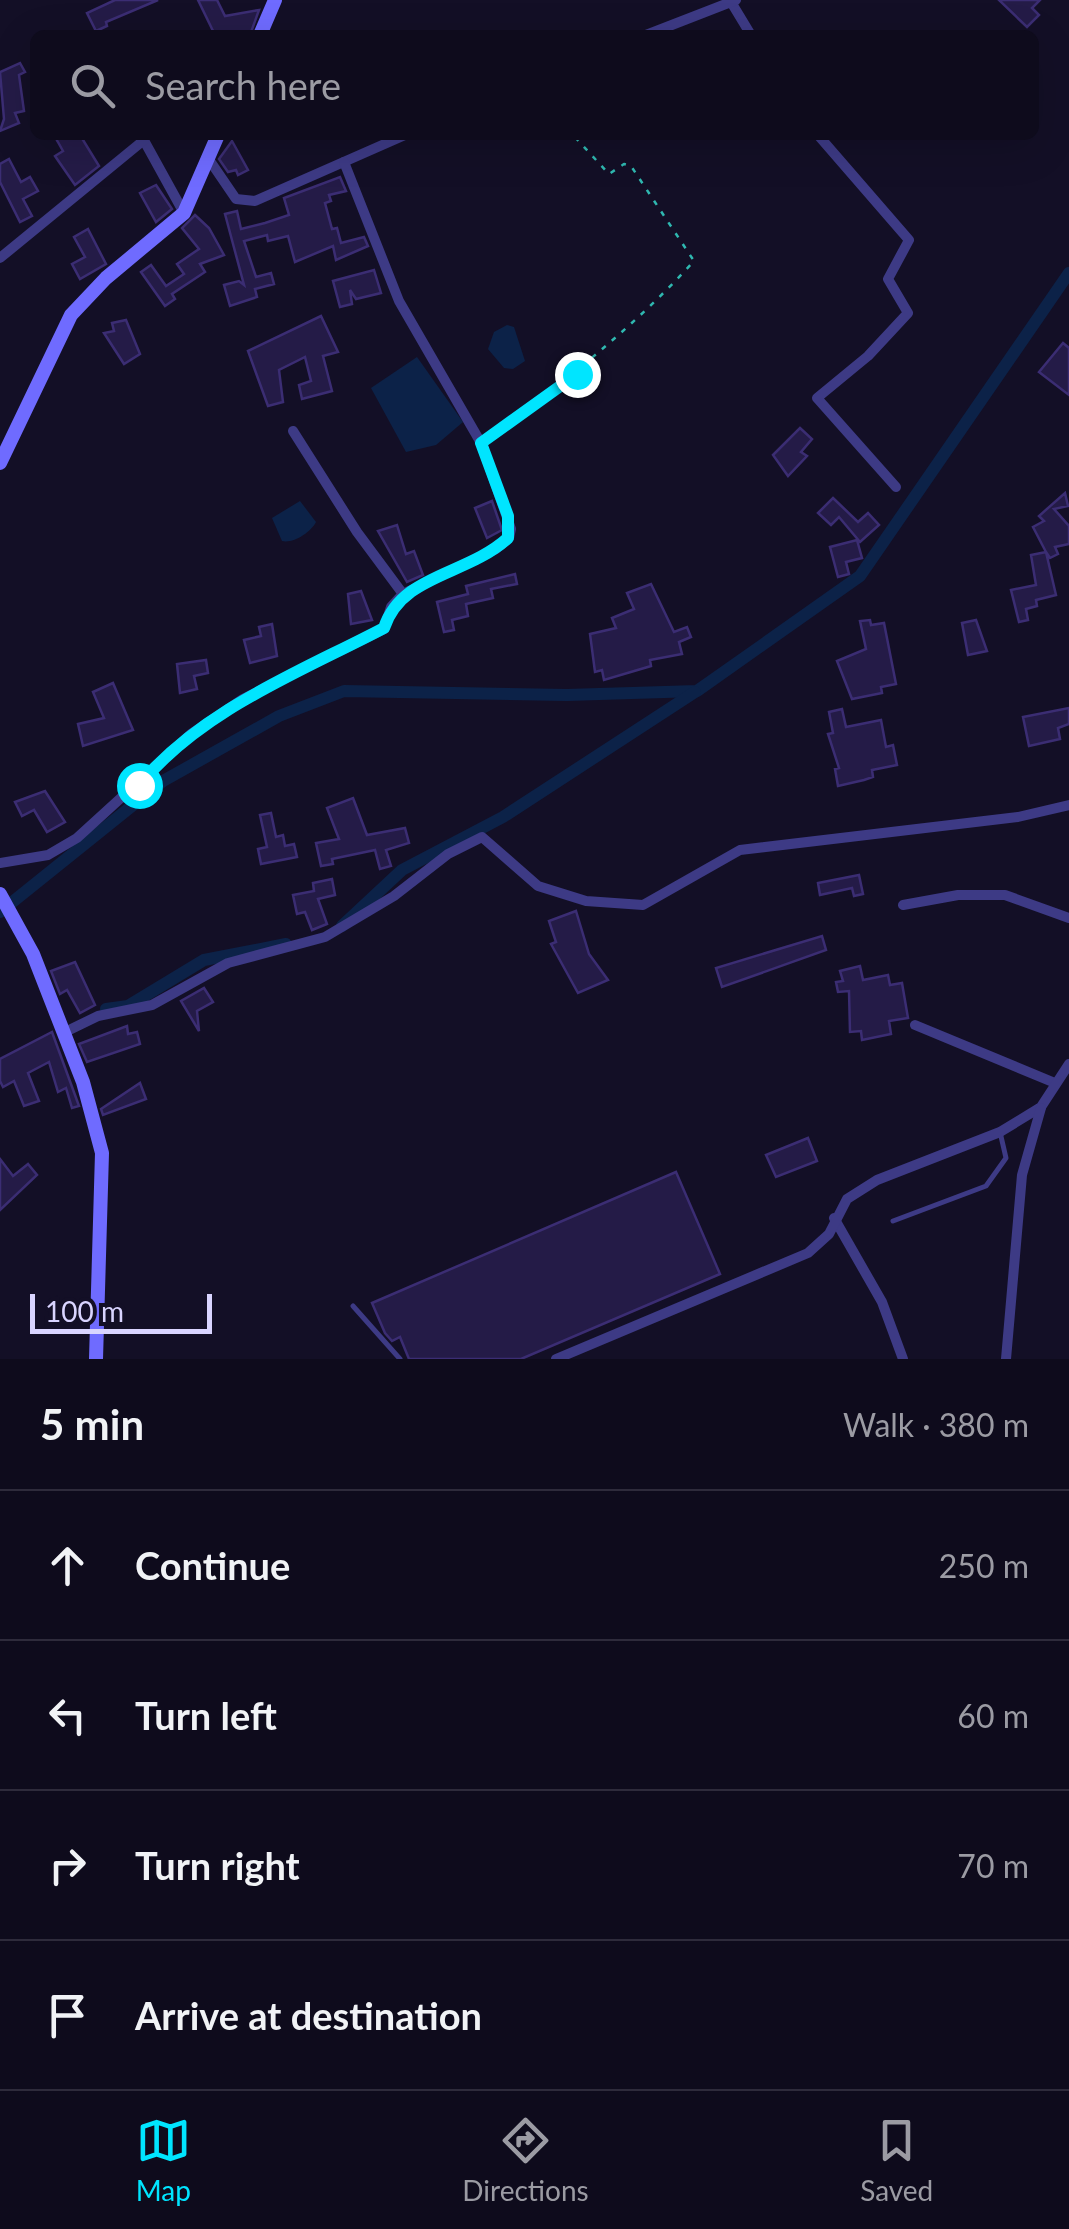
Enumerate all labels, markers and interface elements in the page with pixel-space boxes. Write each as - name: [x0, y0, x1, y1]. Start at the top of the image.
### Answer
- search box: [30, 30, 1039, 140]
- icon: search: [65, 58, 120, 113]
- text: Search here: [145, 62, 341, 108]
- route end: [555, 352, 601, 398]
- route start: [117, 763, 163, 809]
- scale bar: [30, 1289, 212, 1334]
- text: 100 m: [45, 1294, 124, 1328]
- text: 5 min: [40, 1399, 144, 1449]
- text: Walk · 380 m: [843, 1405, 1029, 1444]
- icon: ahead: [40, 1538, 95, 1593]
- text: Continue: [135, 1542, 290, 1588]
- text: 250 m: [939, 1546, 1029, 1585]
- icon: left: [40, 1688, 95, 1743]
- text: Turn left: [135, 1692, 277, 1738]
- text: 60 m: [957, 1696, 1029, 1735]
- icon: right: [40, 1838, 95, 1893]
- text: Turn right: [135, 1842, 300, 1888]
- text: 70 m: [957, 1846, 1029, 1885]
- icon: arrive: [40, 1988, 95, 2043]
- text: Arrive at destination: [135, 1992, 482, 2038]
- tab: Map: [136, 2113, 191, 2207]
- tab: Directions: [462, 2113, 589, 2207]
- tab: Saved: [860, 2113, 933, 2207]

